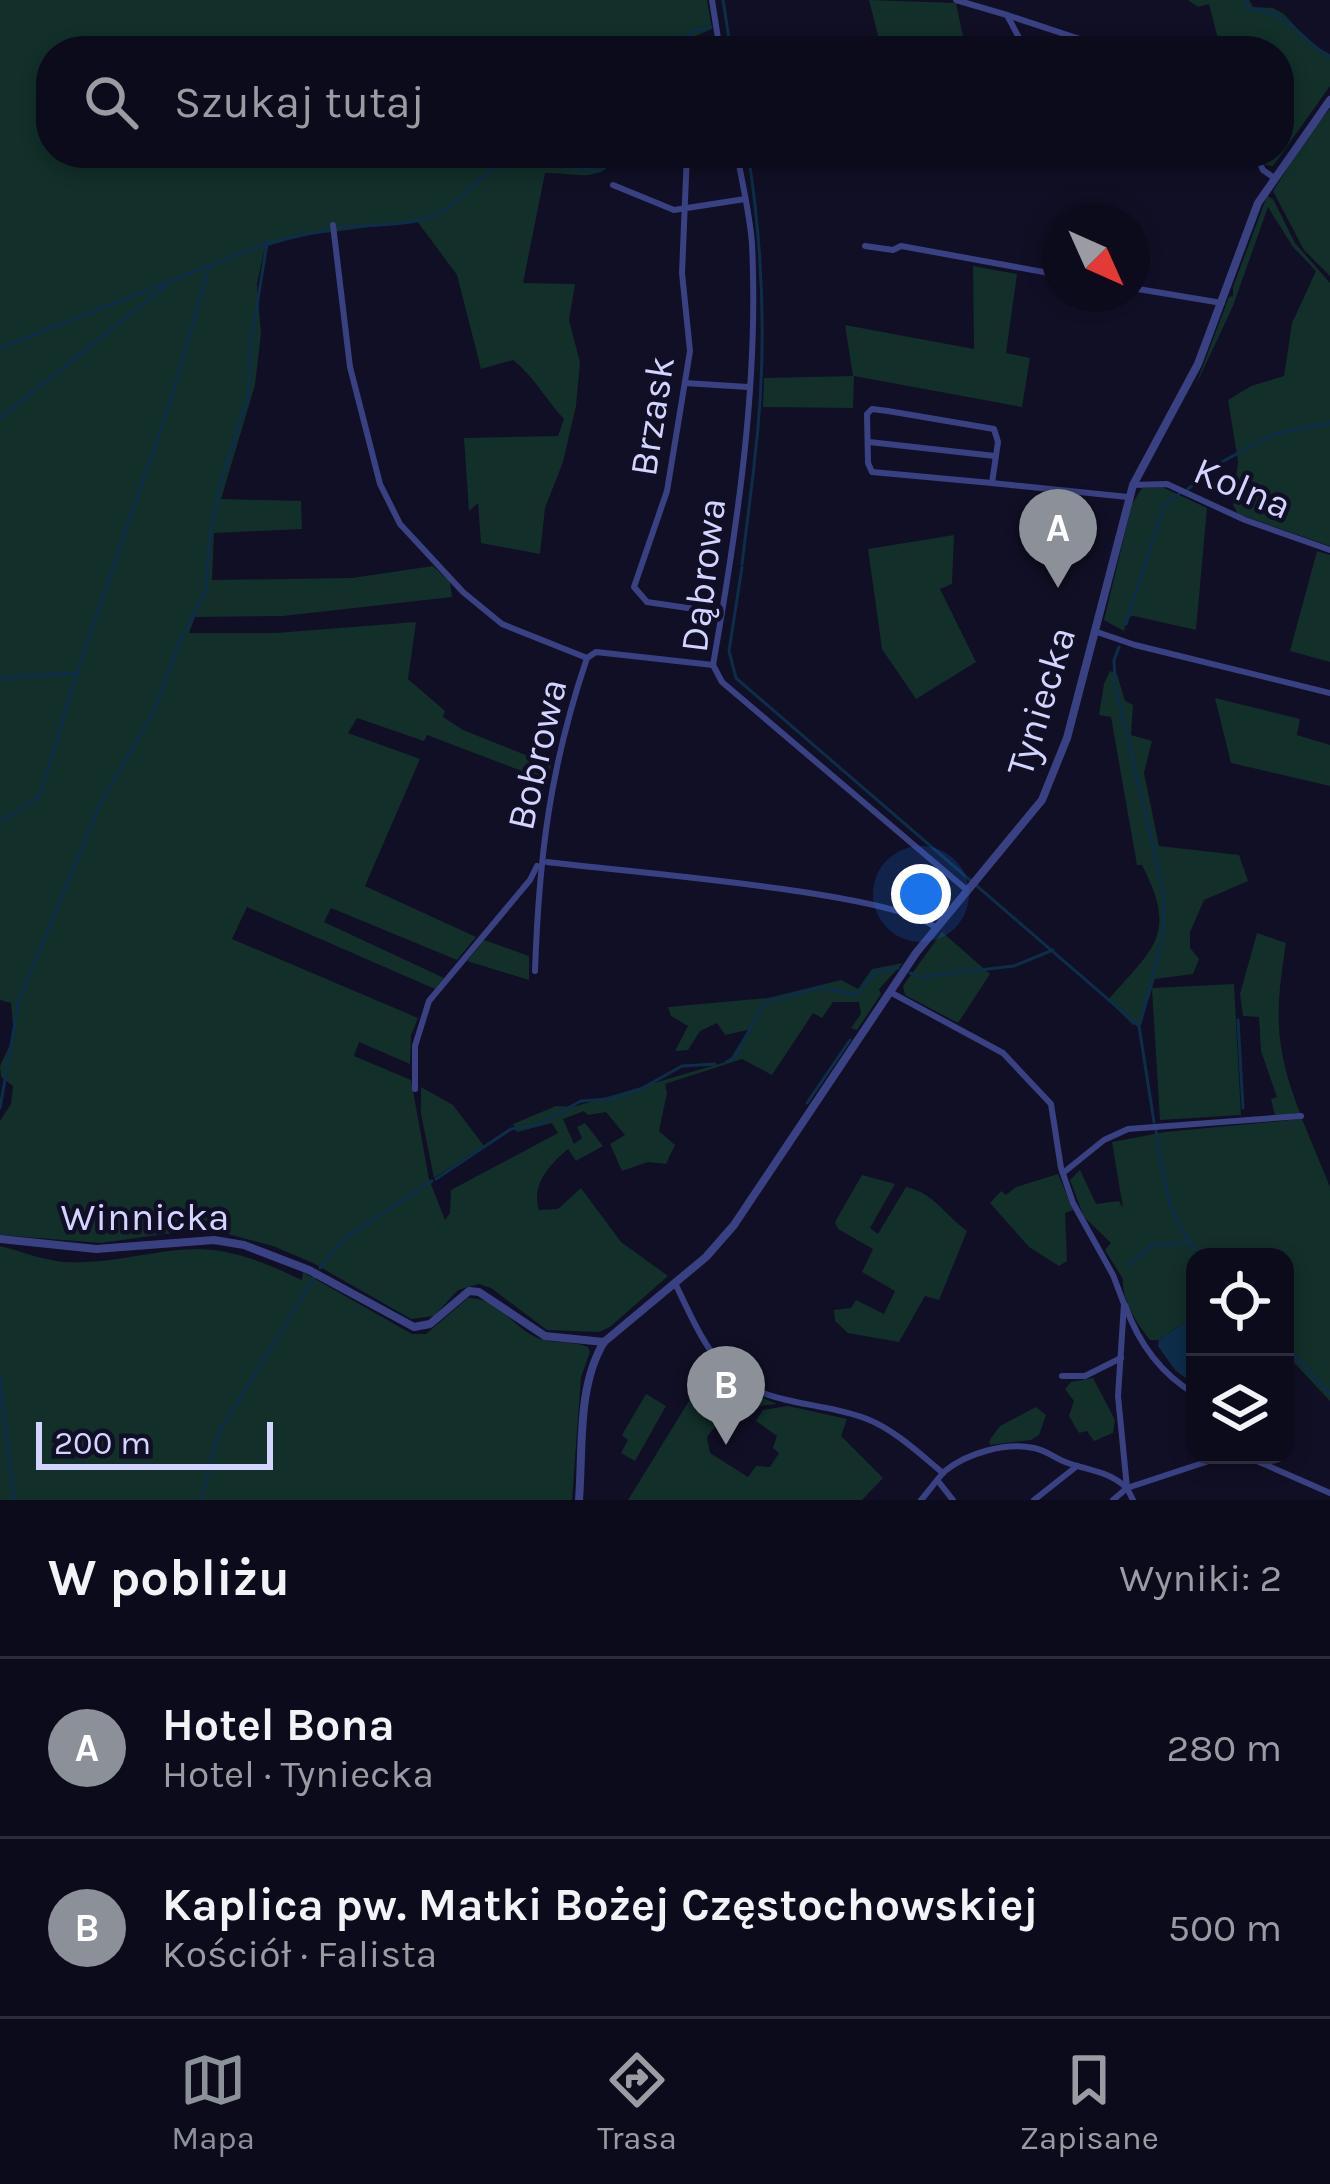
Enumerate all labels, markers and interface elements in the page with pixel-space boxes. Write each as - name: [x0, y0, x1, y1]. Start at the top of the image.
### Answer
- search box: [36, 36, 1294, 168]
- icon: search: [78, 69, 144, 135]
- text: Szukaj tutaj: [174, 76, 425, 128]
- north arrow: [1042, 204, 1150, 312]
- street label: Brzask: [620, 353, 684, 479]
- street label: Kolna: [1187, 447, 1298, 529]
- pin: A: [1019, 489, 1097, 588]
- street label: Dąbrowa: [671, 495, 735, 655]
- street label: Tyniecka: [997, 621, 1085, 781]
- street label: Bobrowa: [497, 674, 577, 834]
- your location: [891, 864, 951, 924]
- street label: Winnicka: [61, 1194, 229, 1240]
- map controls: [1186, 1248, 1294, 1464]
- button: locate: [1186, 1248, 1294, 1356]
- pin: B: [687, 1346, 765, 1445]
- button: layers: [1186, 1356, 1294, 1464]
- scale bar: [36, 1416, 273, 1469]
- text: 200 m: [54, 1424, 151, 1462]
- text: W pobliżu: [48, 1548, 290, 1608]
- text: Wyniki: 2: [1119, 1555, 1282, 1601]
- text: Hotel Bona: [162, 1699, 395, 1751]
- text: A: [75, 1725, 99, 1771]
- text: 280 m: [1167, 1725, 1282, 1771]
- text: Hotel · Tyniecka: [162, 1751, 434, 1797]
- text: Kaplica pw. Matki Bożej Częstochowskiej: [162, 1879, 1038, 1931]
- text: B: [74, 1905, 100, 1951]
- text: 500 m: [1168, 1905, 1282, 1951]
- text: Kościół · Falista: [162, 1931, 437, 1977]
- tab: Mapa: [171, 2047, 255, 2157]
- tab: Trasa: [597, 2047, 677, 2157]
- tab: Zapisane: [1020, 2047, 1159, 2157]

